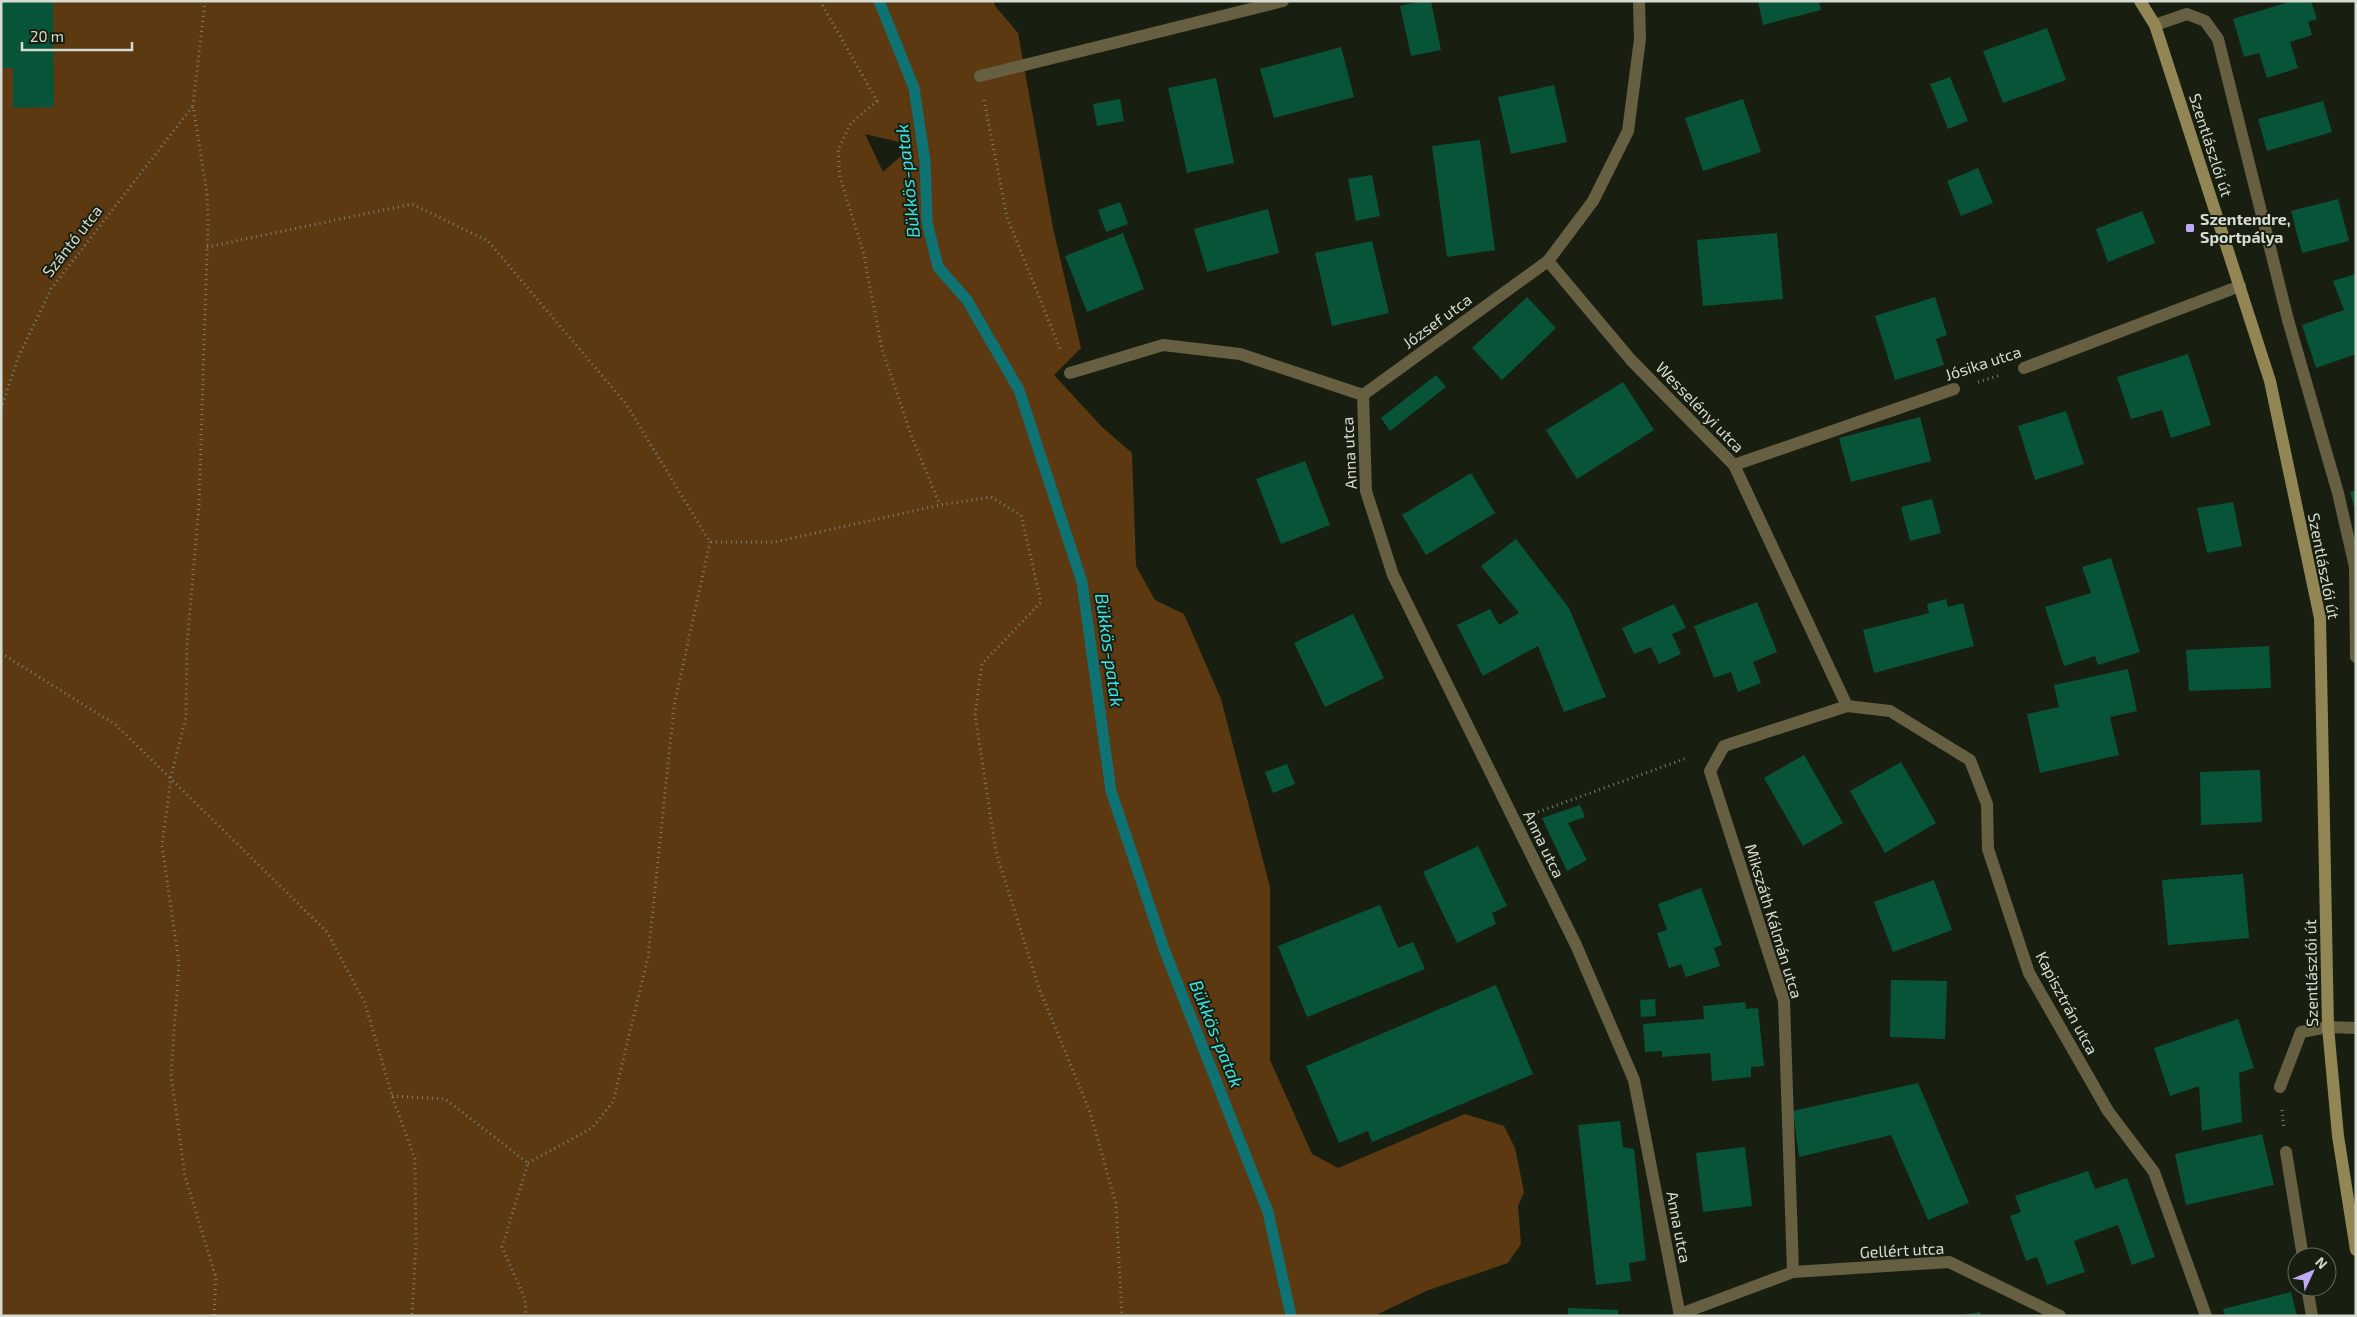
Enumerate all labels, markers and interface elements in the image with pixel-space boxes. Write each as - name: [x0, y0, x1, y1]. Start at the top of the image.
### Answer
- scale bar: [22, 20, 132, 52]
- text: 20 m: [30, 27, 64, 45]
- street label: Szentlászlói út: [2186, 91, 2237, 199]
- water label: Bükkös-patak: [890, 123, 924, 239]
- street label: Szántó utca: [38, 201, 106, 280]
- place label: Szentendre, Sportpálya: [2200, 209, 2291, 247]
- marker: Szentendre, Sportpálya: [2184, 222, 2196, 234]
- street label: József utca: [1399, 289, 1475, 352]
- street label: Jósika utca: [1942, 341, 2023, 384]
- street label: Wesselényi utca: [1652, 357, 1748, 456]
- street label: Anna utca: [1337, 416, 1360, 490]
- street label: Szentlászlói út: [2305, 511, 2344, 620]
- water label: Bükkös-patak: [1091, 592, 1129, 708]
- street label: Anna utca: [1520, 807, 1569, 881]
- street label: Mikszáth Kálmán utca: [1742, 841, 1807, 1000]
- street label: Szentlászlói út: [2300, 919, 2321, 1027]
- street label: Kapisztrán utca: [2032, 948, 2103, 1057]
- water label: Bükkös-patak: [1185, 976, 1249, 1091]
- street label: Anna utca: [1663, 1189, 1696, 1264]
- street label: Gellért utca: [1859, 1238, 1945, 1261]
- north arrow: [2287, 1247, 2337, 1297]
- text: N: [2312, 1253, 2331, 1272]

